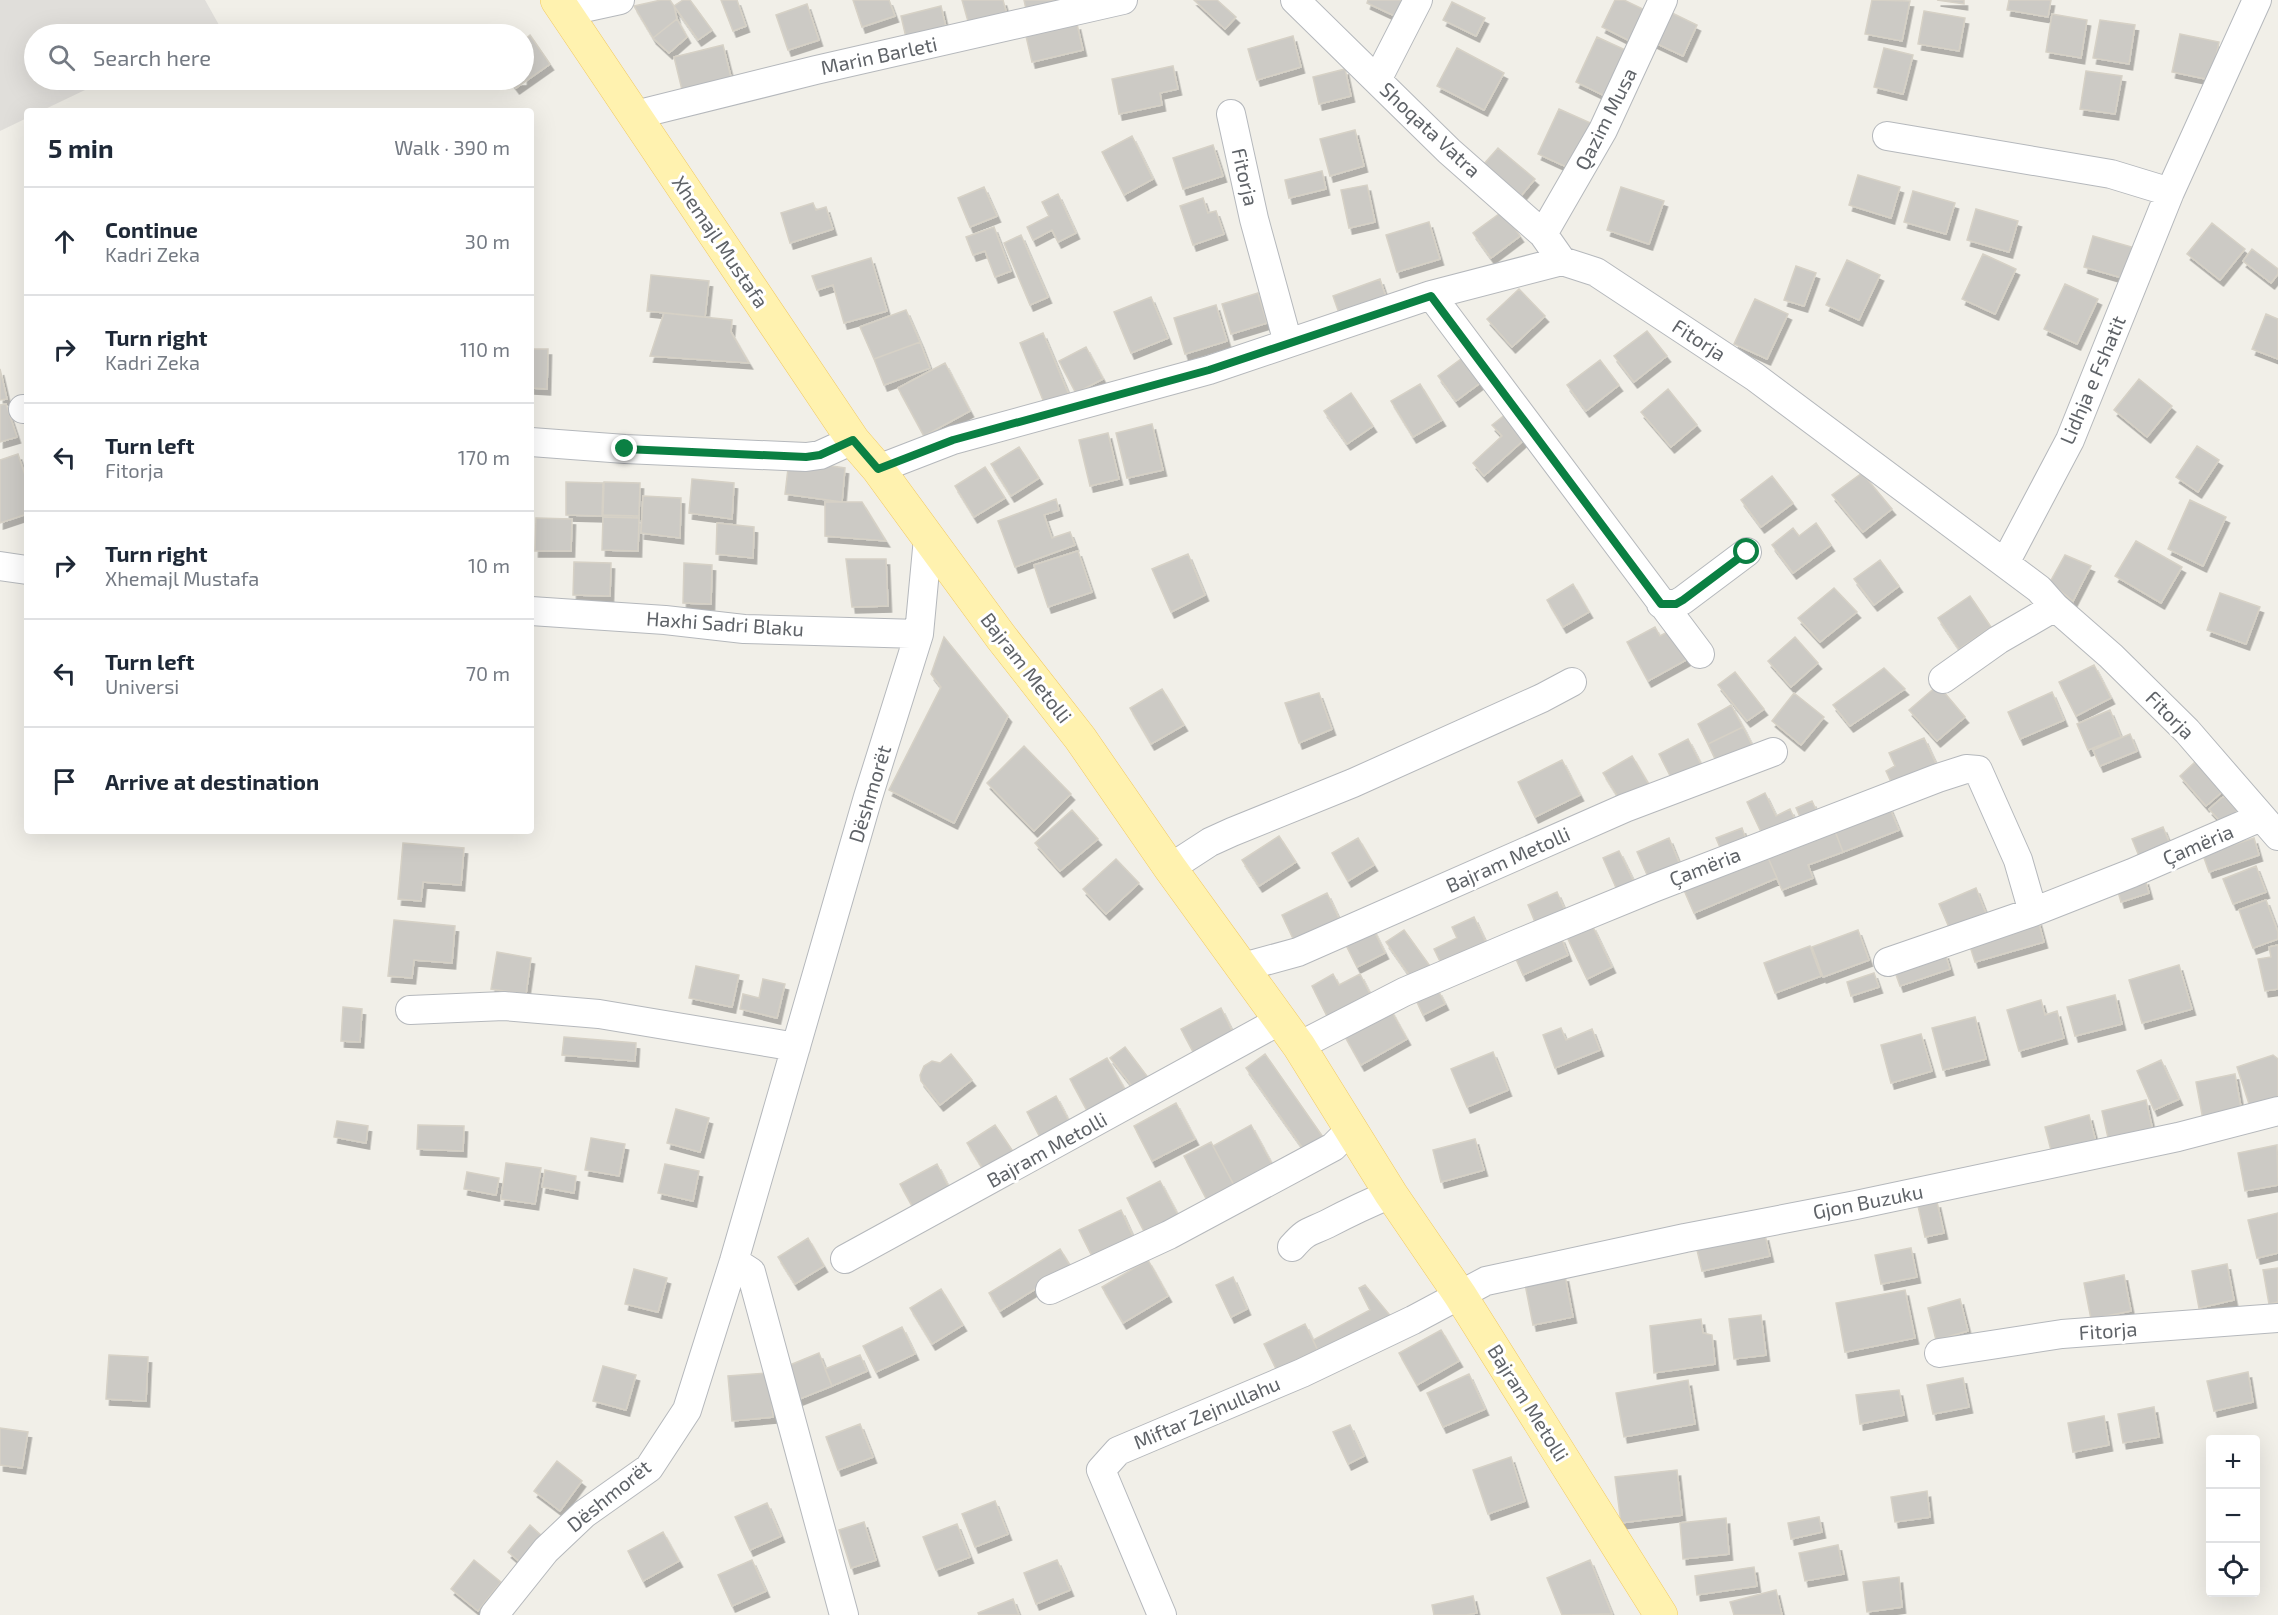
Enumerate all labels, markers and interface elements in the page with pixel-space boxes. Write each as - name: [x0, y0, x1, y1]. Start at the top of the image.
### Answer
- search box: [24, 24, 534, 90]
- street label: Marin Barleti: [818, 31, 939, 79]
- icon: search: [45, 41, 78, 74]
- text: Search here: [93, 44, 211, 70]
- street label: Qazim Musa: [1569, 63, 1641, 174]
- street label: Shoqata Vatra: [1376, 77, 1486, 182]
- text: 5 min: [48, 132, 114, 163]
- text: Walk · 390 m: [394, 135, 510, 159]
- street label: Fitorja: [1228, 145, 1264, 208]
- street label: Xhemajl Mustafa: [668, 171, 774, 312]
- text: Continue: [105, 216, 198, 242]
- icon: ahead: [48, 225, 81, 258]
- text: 30 m: [465, 229, 510, 253]
- text: Kadri Zeka: [105, 242, 200, 266]
- street label: Lidhja e Fshatit: [2054, 311, 2130, 448]
- street label: Fitorja: [1668, 313, 1731, 365]
- text: Turn right: [105, 324, 207, 350]
- icon: right: [48, 333, 81, 366]
- text: 110 m: [460, 337, 510, 361]
- text: Kadri Zeka: [105, 350, 200, 374]
- text: Turn left: [105, 432, 194, 458]
- route end: [611, 435, 637, 461]
- icon: left: [48, 441, 81, 474]
- text: 170 m: [458, 445, 510, 469]
- text: Fitorja: [105, 458, 164, 482]
- route start: [1733, 538, 1759, 564]
- text: Turn right: [105, 540, 207, 566]
- icon: right: [48, 549, 81, 582]
- text: 10 m: [468, 553, 510, 577]
- text: Xhemajl Mustafa: [105, 566, 259, 590]
- street label: Haxhi Sadri Blaku: [645, 606, 805, 640]
- street label: Bajram Metolli: [976, 607, 1077, 727]
- text: Turn left: [105, 648, 194, 674]
- icon: left: [48, 657, 81, 690]
- text: 70 m: [466, 661, 510, 685]
- text: Universi: [105, 674, 179, 698]
- street label: Fitorja: [2141, 685, 2200, 744]
- street label: Dëshmorët: [843, 742, 895, 845]
- icon: arrive: [48, 765, 81, 798]
- text: Arrive at destination: [105, 768, 319, 794]
- street label: Çamëria: [2159, 818, 2237, 871]
- street label: Bajram Metolli: [1442, 821, 1573, 897]
- street label: Çamëria: [1666, 841, 1744, 892]
- street label: Bajram Metolli: [982, 1106, 1111, 1192]
- street label: Gjon Buzuku: [1811, 1179, 1925, 1223]
- street label: Fitorja: [2078, 1316, 2138, 1344]
- street label: Bajram Metolli: [1483, 1340, 1574, 1465]
- street label: Miftar Zejnullahu: [1130, 1370, 1283, 1454]
- map controls: [2206, 1435, 2260, 1597]
- button: +: [2206, 1435, 2260, 1489]
- street label: Dëshmorët: [562, 1454, 655, 1536]
- button: −: [2206, 1489, 2260, 1543]
- button: locate: [2206, 1543, 2260, 1597]

